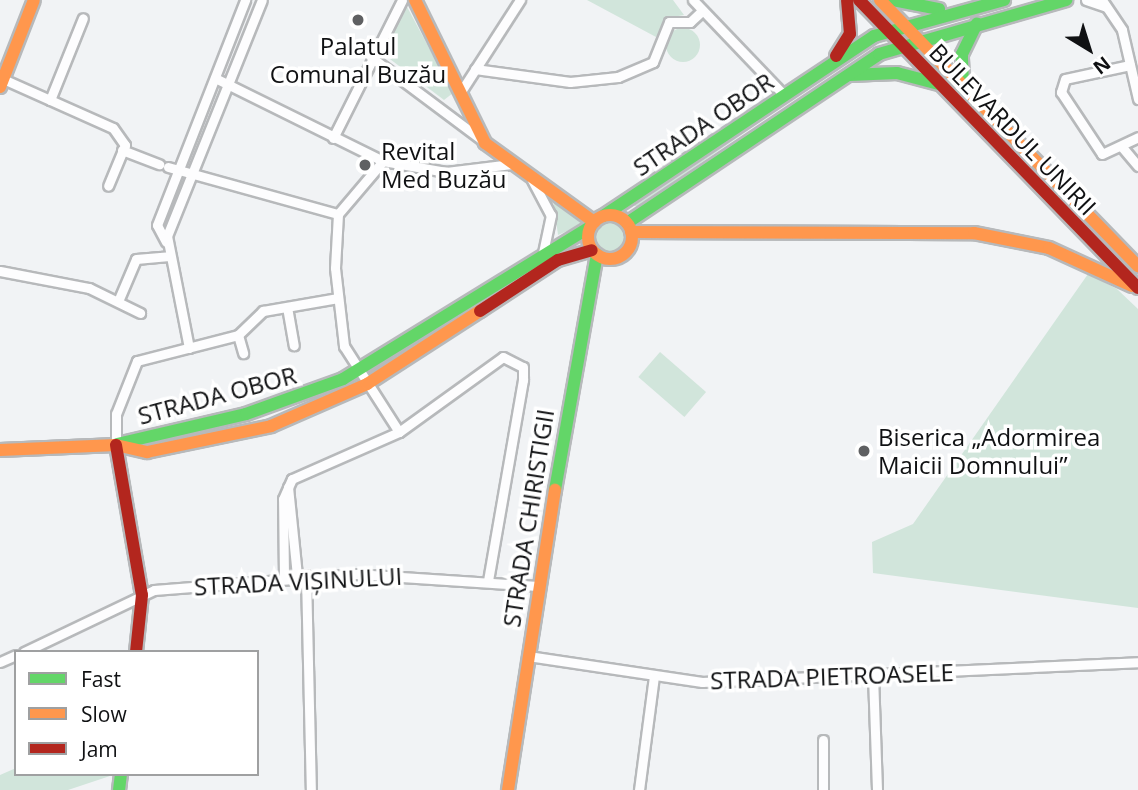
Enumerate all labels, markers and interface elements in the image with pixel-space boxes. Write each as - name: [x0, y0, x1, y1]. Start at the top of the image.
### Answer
- marker: Palatul Comunal Buzău: [350, 12, 366, 28]
- north arrow: [1054, 14, 1124, 84]
- place label: Palatul Comunal Buzău: [270, 32, 446, 88]
- street label: BULEVARDUL UNIRII: [924, 37, 1102, 221]
- street label: STRADA OBOR: [627, 67, 779, 181]
- place label: Revital Med Buzău: [381, 137, 507, 193]
- marker: Revital Med Buzău: [355, 155, 375, 175]
- street label: STRADA OBOR: [135, 360, 299, 430]
- street label: STRADA CHIRISTIGII: [497, 407, 559, 629]
- place label: Biserica „Adormirea Maicii Domnului”: [878, 423, 1100, 479]
- marker: Biserica „Adormirea Maicii Domnului”: [856, 443, 872, 459]
- street label: STRADA VIȘINULUI: [193, 561, 403, 601]
- legend: [14, 650, 259, 776]
- street label: STRADA PIETROASELE: [710, 657, 954, 695]
- text: Fast: [81, 665, 121, 693]
- text: Slow: [81, 700, 127, 728]
- text: Jam: [81, 735, 118, 763]

